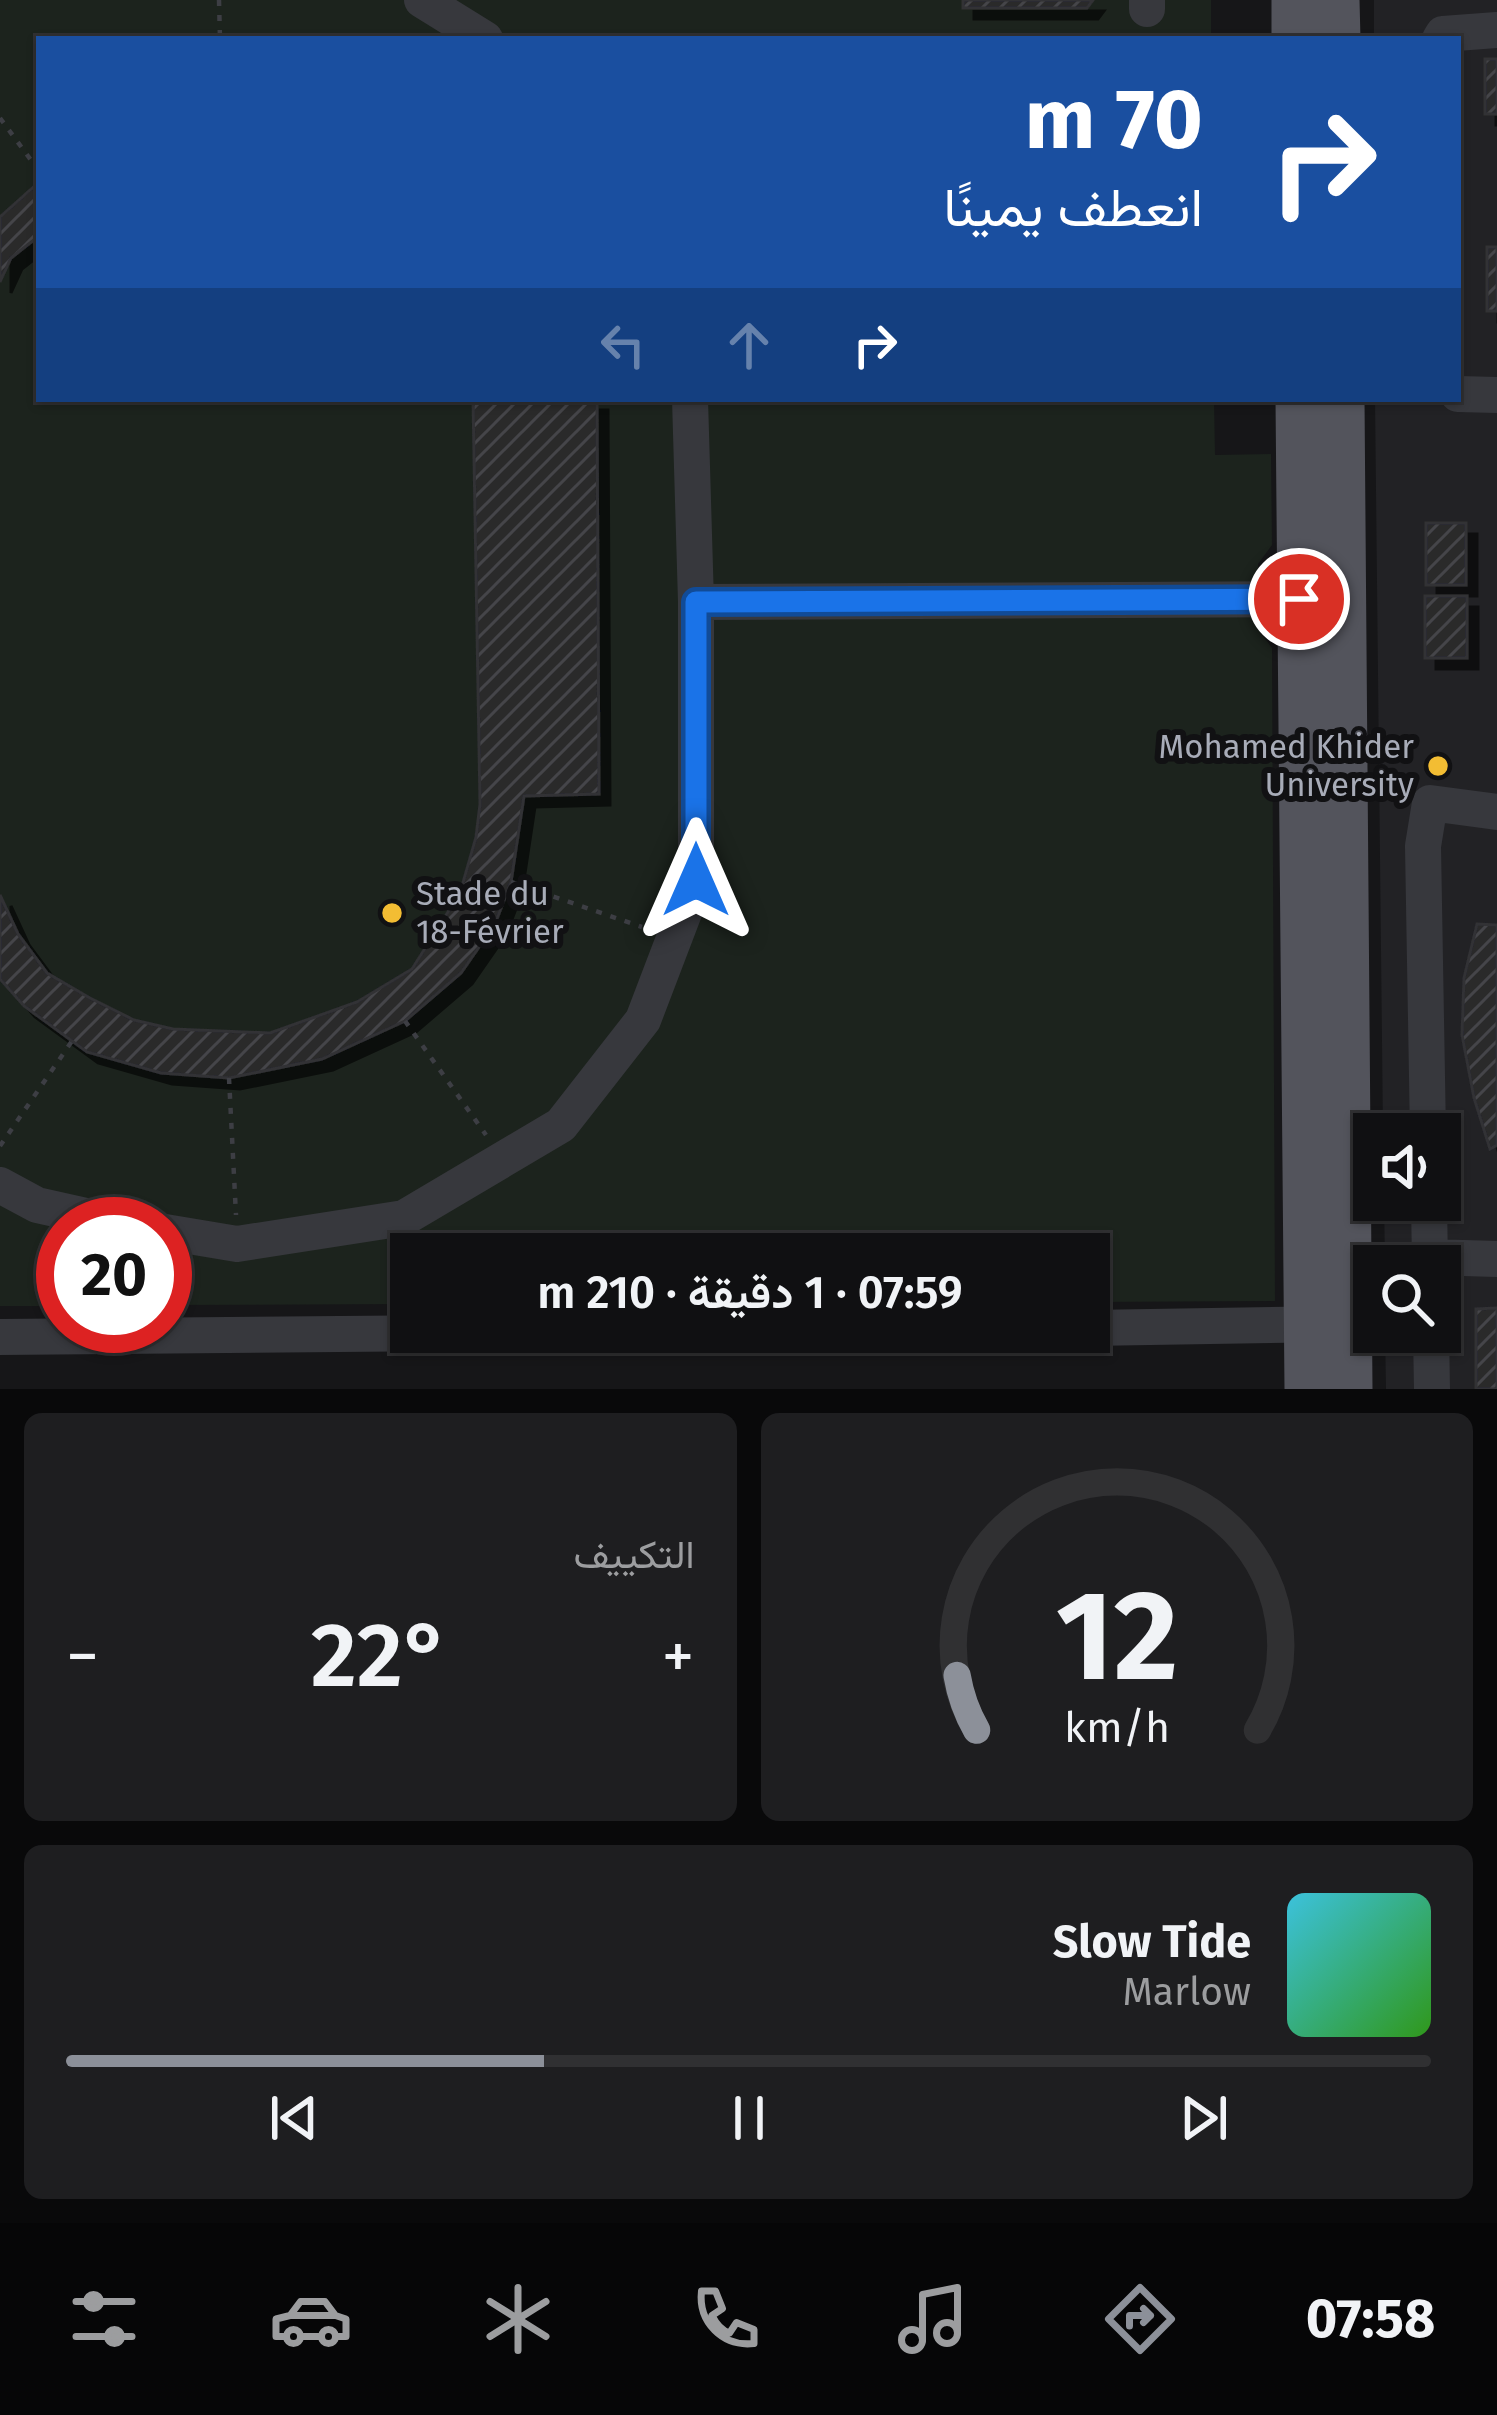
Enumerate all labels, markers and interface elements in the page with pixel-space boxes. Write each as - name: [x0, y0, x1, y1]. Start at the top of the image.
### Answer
- text: 70 m: [1025, 69, 1203, 170]
- icon: right: [1245, 84, 1401, 240]
- text: انعطف يمينًا: [944, 176, 1203, 240]
- icon: left: [590, 312, 656, 378]
- icon: ahead: [716, 312, 782, 378]
- icon: right: [842, 312, 908, 378]
- pin: [1248, 548, 1350, 650]
- icon: arrive: [1266, 566, 1332, 632]
- place label: Mohamed Khider University: [1158, 727, 1414, 805]
- marker: Mohamed Khider University: [1425, 753, 1451, 779]
- position arrow: [633, 817, 759, 943]
- place label: Stade du 18-Février: [416, 874, 564, 952]
- marker: Stade du 18-Février: [379, 900, 405, 926]
- map controls: [1353, 1113, 1461, 1353]
- button: sound: [1353, 1113, 1461, 1221]
- speed limit sign: 20: [36, 1197, 192, 1353]
- button: search: [1353, 1245, 1461, 1353]
- text: 07:59 · 1 دقيقة · 210 m: [537, 1266, 963, 1320]
- text: التكييف: [574, 1532, 695, 1578]
- text: 12: [1056, 1562, 1178, 1712]
- text: 22°: [311, 1602, 450, 1710]
- text: −: [66, 1617, 99, 1696]
- text: +: [662, 1617, 695, 1696]
- text: km/h: [1064, 1702, 1170, 1753]
- text: Slow Tide: [1053, 1915, 1251, 1969]
- text: Marlow: [1122, 1969, 1251, 2015]
- icon: previous: [261, 2085, 327, 2151]
- icon: pause: [716, 2085, 782, 2151]
- icon: next: [1171, 2085, 1237, 2151]
- icon: filters: [62, 2277, 146, 2361]
- icon: car: [269, 2277, 353, 2361]
- icon: climate: [476, 2277, 560, 2361]
- icon: phone: [684, 2277, 768, 2361]
- icon: music: [891, 2277, 975, 2361]
- icon: directions: [1098, 2277, 1182, 2361]
- text: 07:58: [1306, 2287, 1435, 2351]

